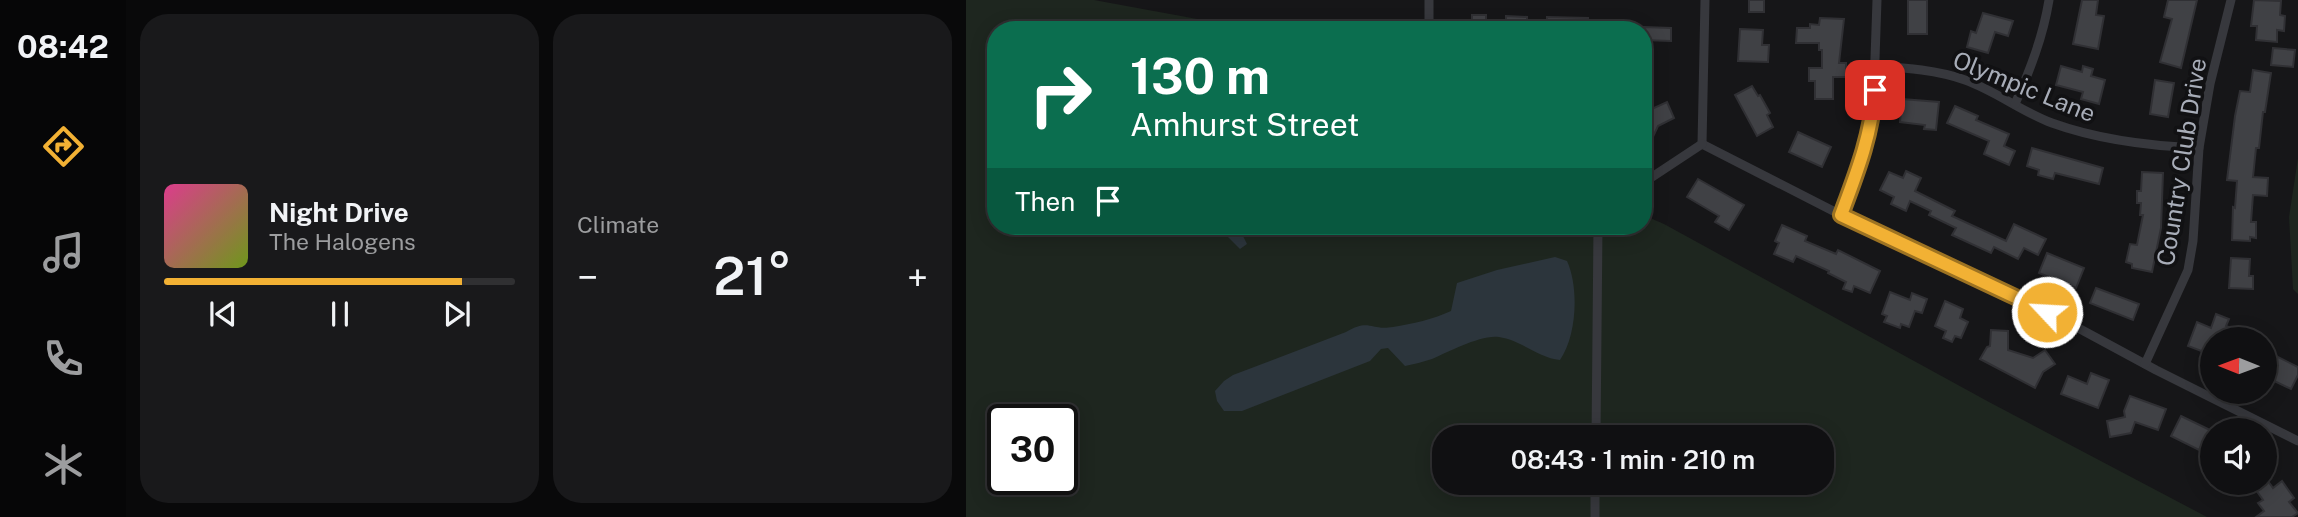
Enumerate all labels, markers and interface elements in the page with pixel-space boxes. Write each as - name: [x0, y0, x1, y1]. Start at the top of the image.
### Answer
- text: 08:42: [17, 28, 109, 65]
- street label: Olympic Lane: [1949, 45, 2100, 127]
- text: 130 m: [1130, 47, 1270, 105]
- icon: right: [1015, 49, 1106, 140]
- street label: Country Club Drive: [2151, 56, 2211, 268]
- pin: [1845, 60, 1905, 120]
- icon: arrive: [1856, 71, 1894, 109]
- text: Amhurst Street: [1130, 106, 1360, 143]
- icon: directions: [39, 122, 88, 171]
- icon: arrive: [1089, 182, 1127, 220]
- text: Then: [1015, 186, 1075, 217]
- text: Night Drive: [269, 197, 409, 228]
- text: Climate: [577, 211, 659, 238]
- icon: music: [39, 228, 88, 277]
- text: The Halogens: [269, 228, 416, 255]
- text: 21°: [713, 246, 792, 307]
- text: −: [577, 255, 598, 300]
- text: +: [907, 255, 928, 300]
- position arrow: [2010, 275, 2084, 349]
- icon: previous: [204, 295, 242, 333]
- icon: pause: [321, 295, 359, 333]
- icon: next: [438, 295, 476, 333]
- north arrow: [2200, 327, 2277, 404]
- map controls: [2200, 327, 2277, 495]
- icon: phone: [39, 334, 88, 383]
- speed limit sign: 30: [987, 404, 1078, 495]
- button: sound: [2200, 418, 2277, 495]
- icon: climate: [39, 440, 88, 489]
- text: 08:43 · 1 min · 210 m: [1511, 444, 1755, 475]

